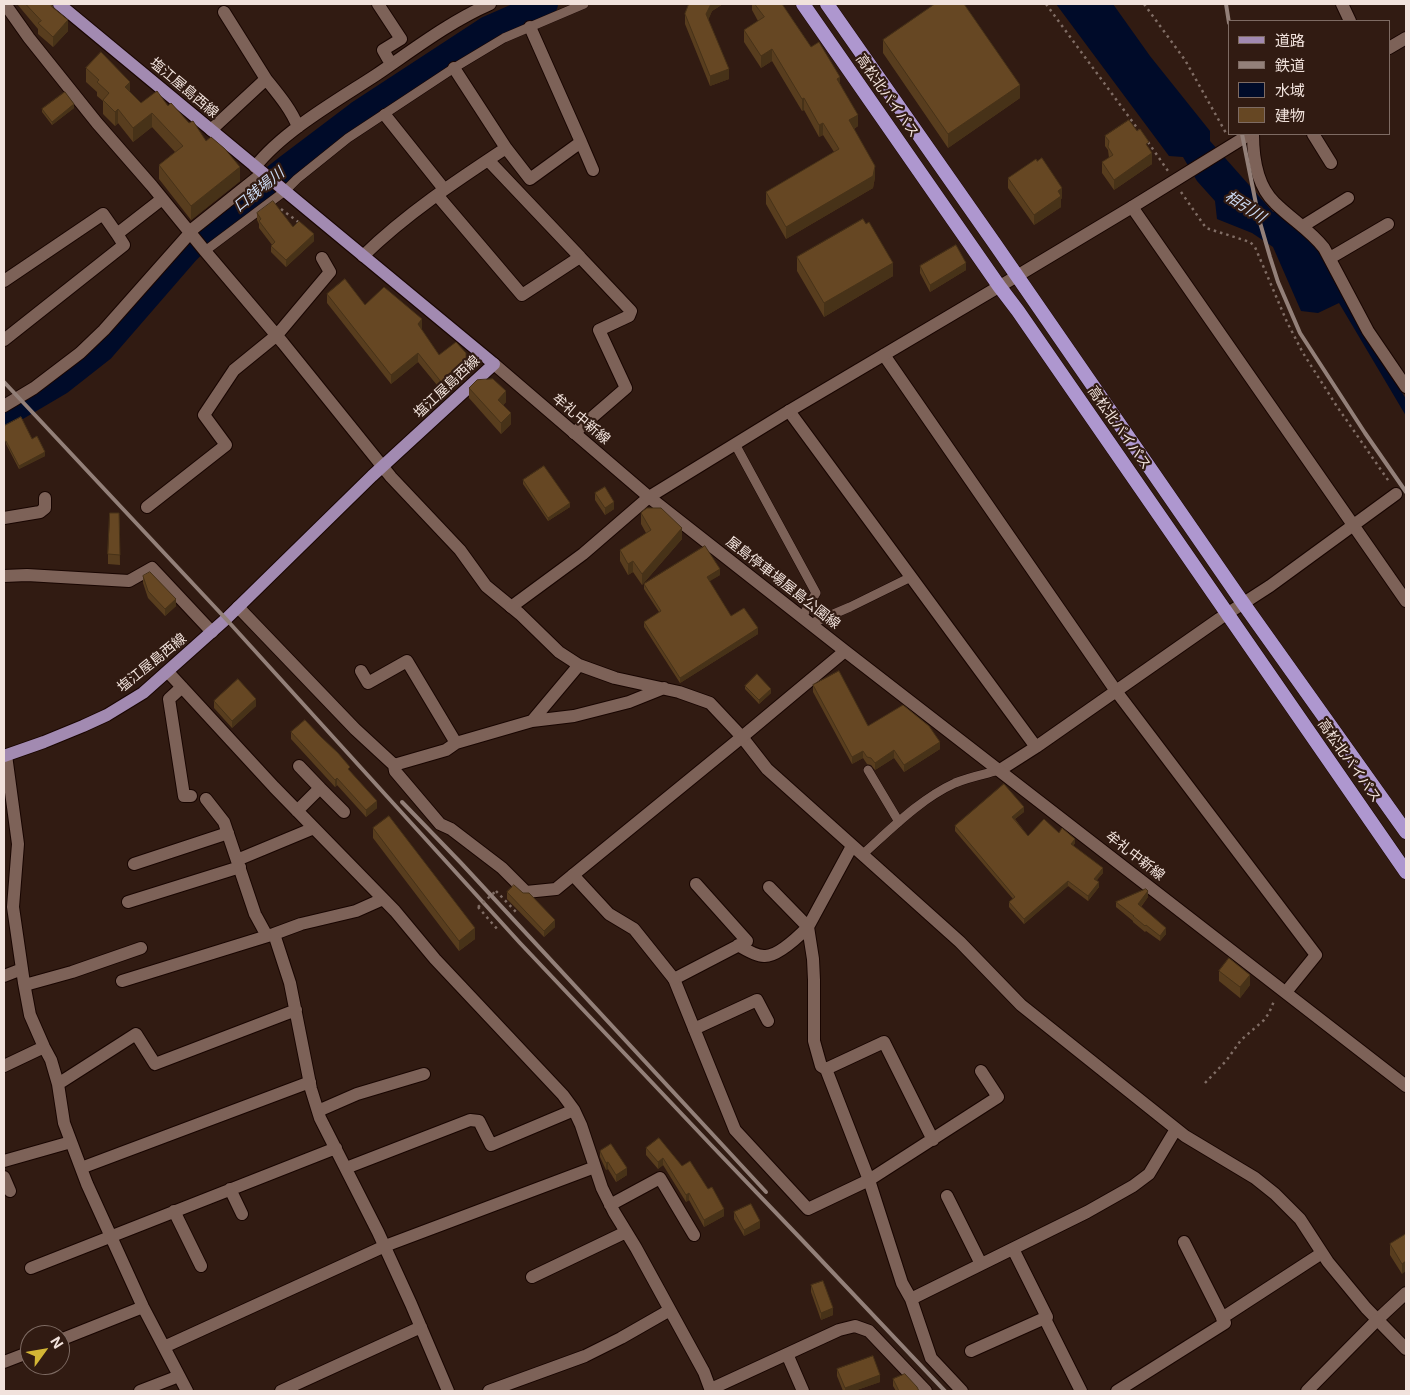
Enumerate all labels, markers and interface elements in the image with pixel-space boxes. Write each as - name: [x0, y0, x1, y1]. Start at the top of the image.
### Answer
- legend: [1228, 20, 1390, 135]
- text: 道路: [1275, 31, 1305, 50]
- street label: 高松北バイパス: [852, 51, 922, 141]
- street label: 塩江屋島西線: [146, 55, 222, 121]
- text: 鉄道: [1275, 56, 1305, 75]
- text: 水域: [1275, 81, 1305, 100]
- text: 建物: [1275, 106, 1305, 125]
- water label: 口銭場川: [230, 164, 288, 216]
- water label: 相引川: [1221, 187, 1269, 227]
- street label: 塩江屋島西線: [411, 352, 483, 422]
- street label: 高松北バイパス: [1084, 383, 1154, 473]
- street label: 牟礼中新線: [549, 390, 613, 448]
- street label: 屋島停車場屋島公園線: [723, 533, 843, 633]
- street label: 塩江屋島西線: [114, 630, 190, 696]
- street label: 高松北バイパス: [1314, 716, 1384, 806]
- street label: 牟礼中新線: [1102, 828, 1168, 884]
- north arrow: [20, 1325, 70, 1375]
- text: N: [47, 1333, 67, 1351]

